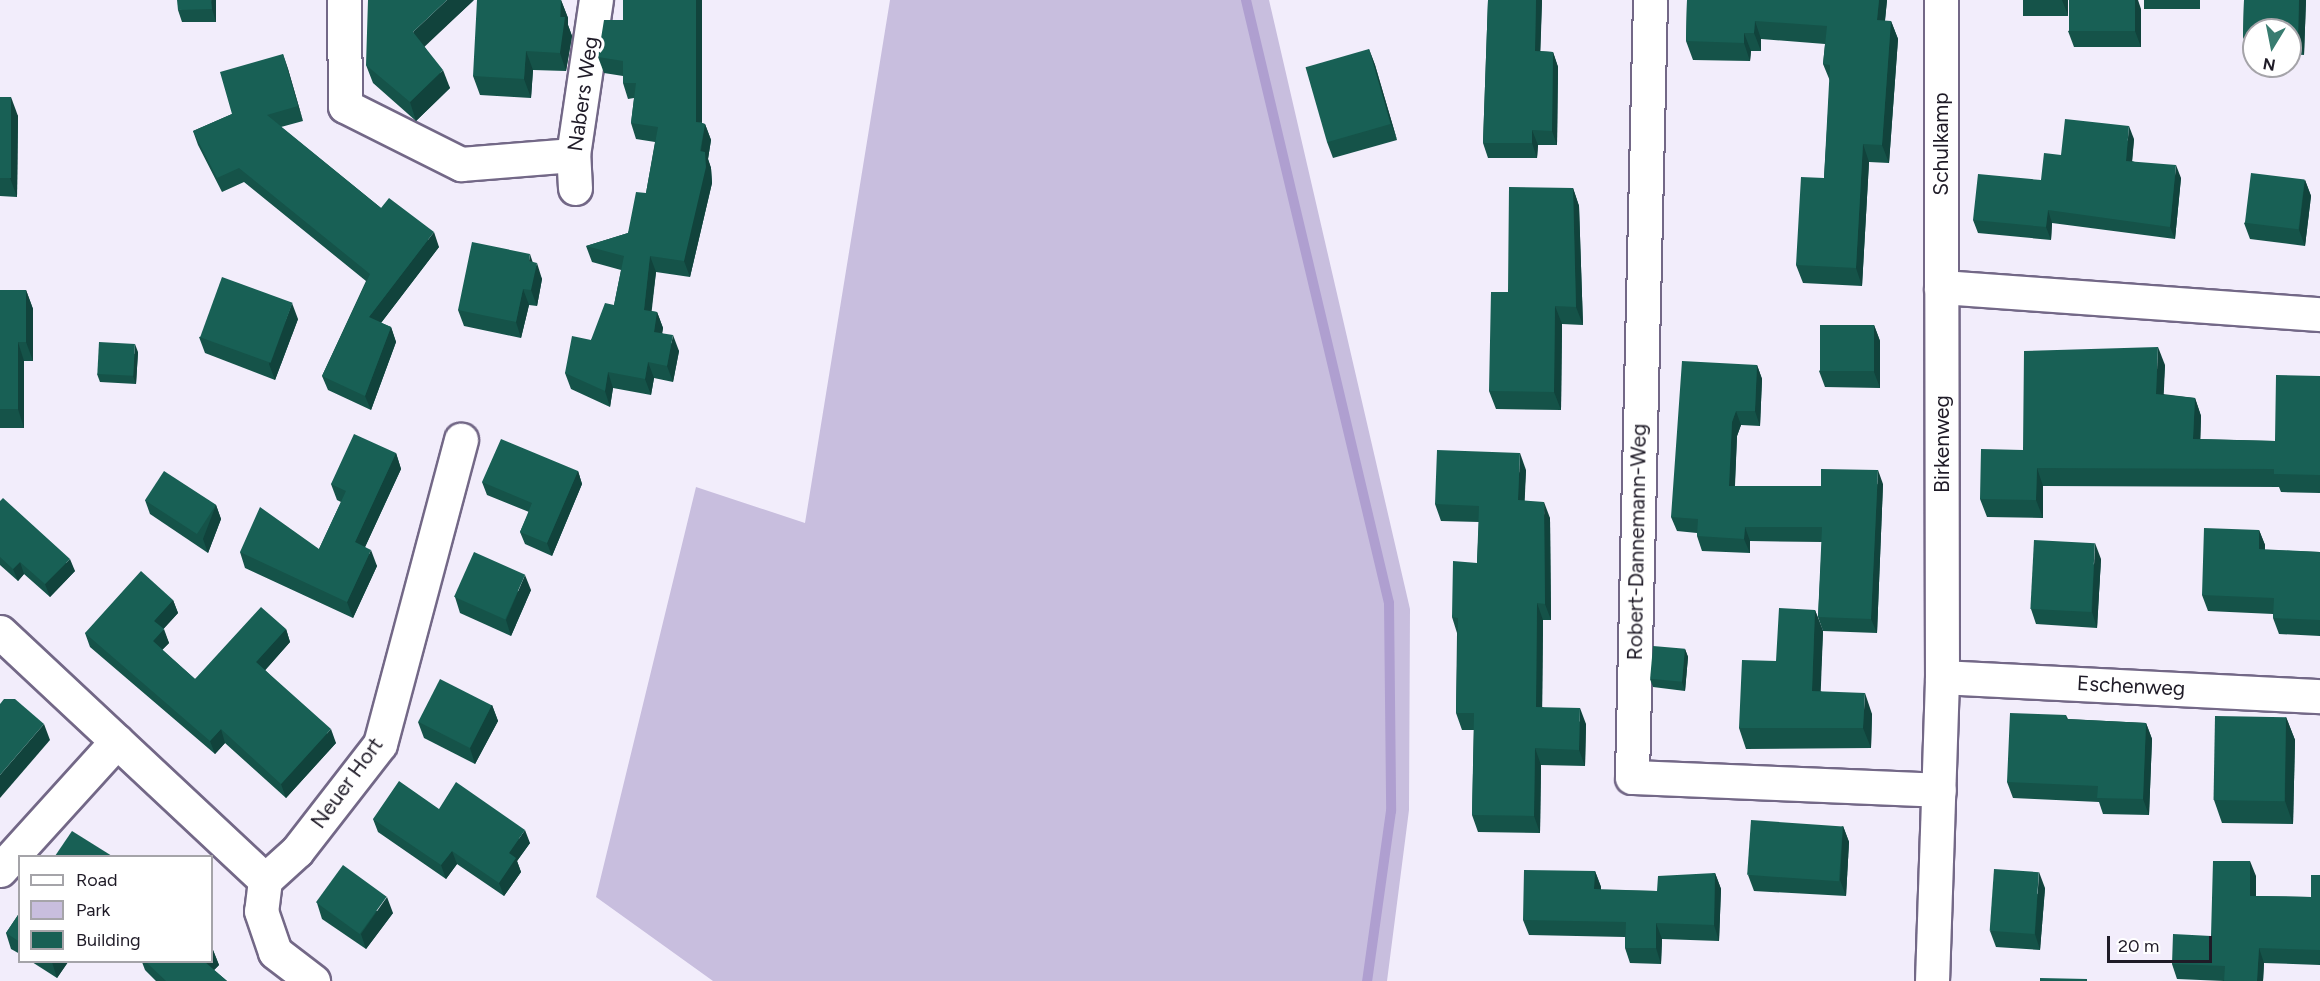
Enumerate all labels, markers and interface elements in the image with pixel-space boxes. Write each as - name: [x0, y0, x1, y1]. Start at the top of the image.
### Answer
- north arrow: [2242, 18, 2302, 78]
- street label: Nabers Weg: [562, 35, 604, 153]
- text: N: [2261, 54, 2277, 75]
- street label: Schulkamp: [1928, 92, 1954, 196]
- street label: Birkenweg: [1929, 395, 1955, 493]
- street label: Robert-Dannemann-Weg: [1622, 423, 1652, 661]
- street label: Eschenweg: [2076, 671, 2186, 701]
- street label: Neuer Hort: [306, 733, 388, 833]
- legend: [18, 855, 213, 963]
- text: Road: [76, 869, 117, 891]
- text: Park: [76, 899, 110, 921]
- scale bar: [2110, 924, 2215, 962]
- text: Building: [76, 929, 141, 951]
- text: 20 m: [2118, 935, 2159, 957]

